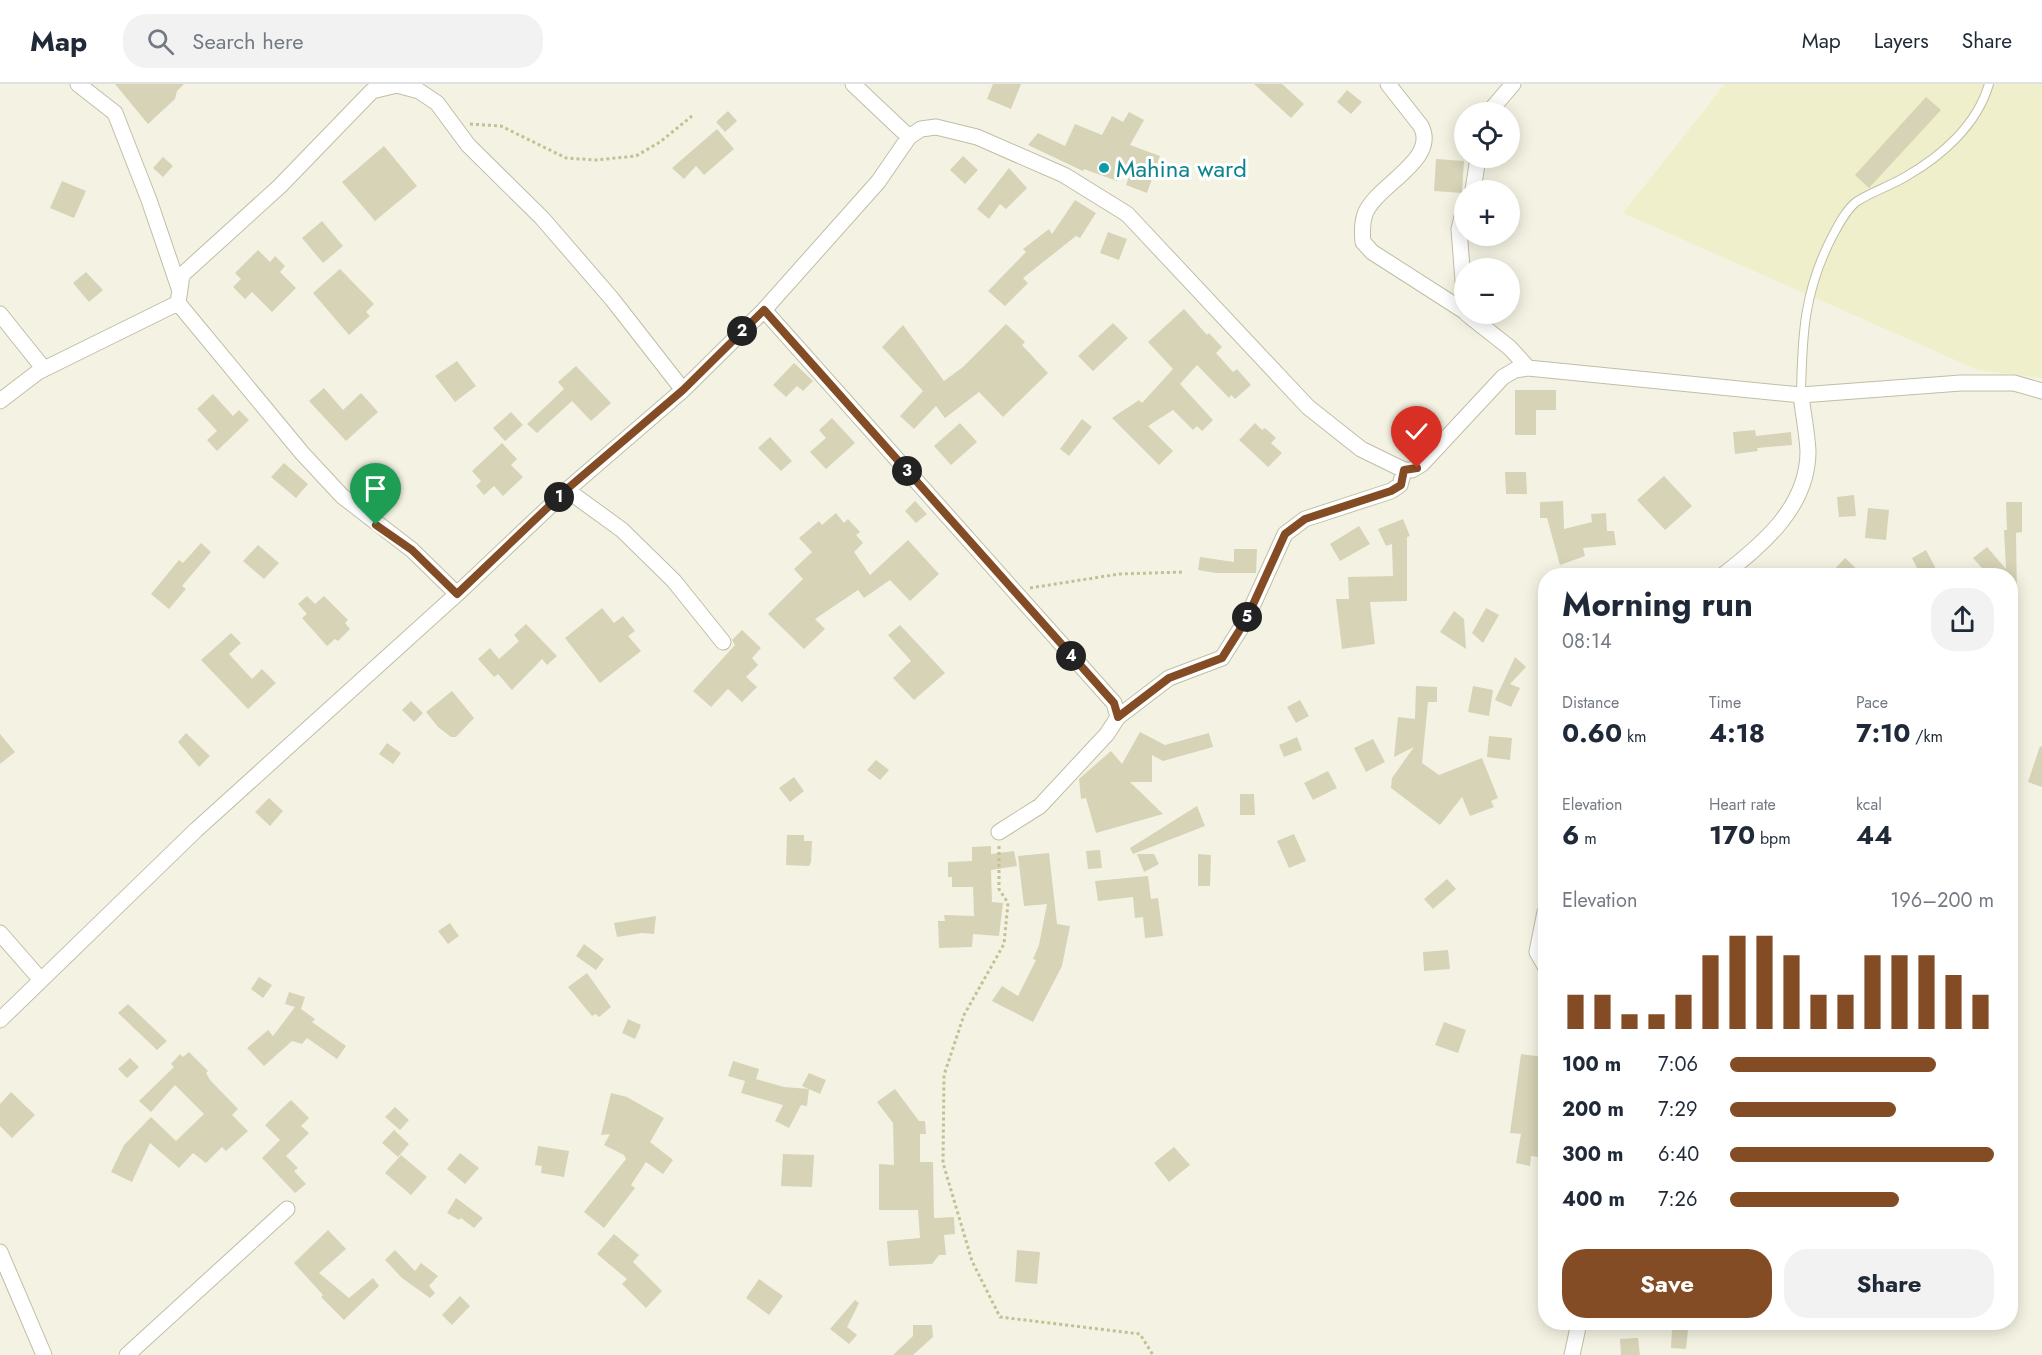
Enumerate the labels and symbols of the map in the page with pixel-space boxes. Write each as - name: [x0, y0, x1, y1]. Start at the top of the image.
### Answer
- place label: Mahina ward: [1116, 151, 1247, 186]
- marker: Mahina ward: [1097, 161, 1111, 175]
- pin: 2: [727, 316, 757, 346]
- pin: [1391, 406, 1442, 468]
- pin: 3: [892, 456, 922, 486]
- pin: [350, 463, 401, 525]
- pin: 1: [544, 482, 574, 512]
- pin: 5: [1232, 602, 1262, 632]
- pin: 4: [1056, 641, 1086, 671]

